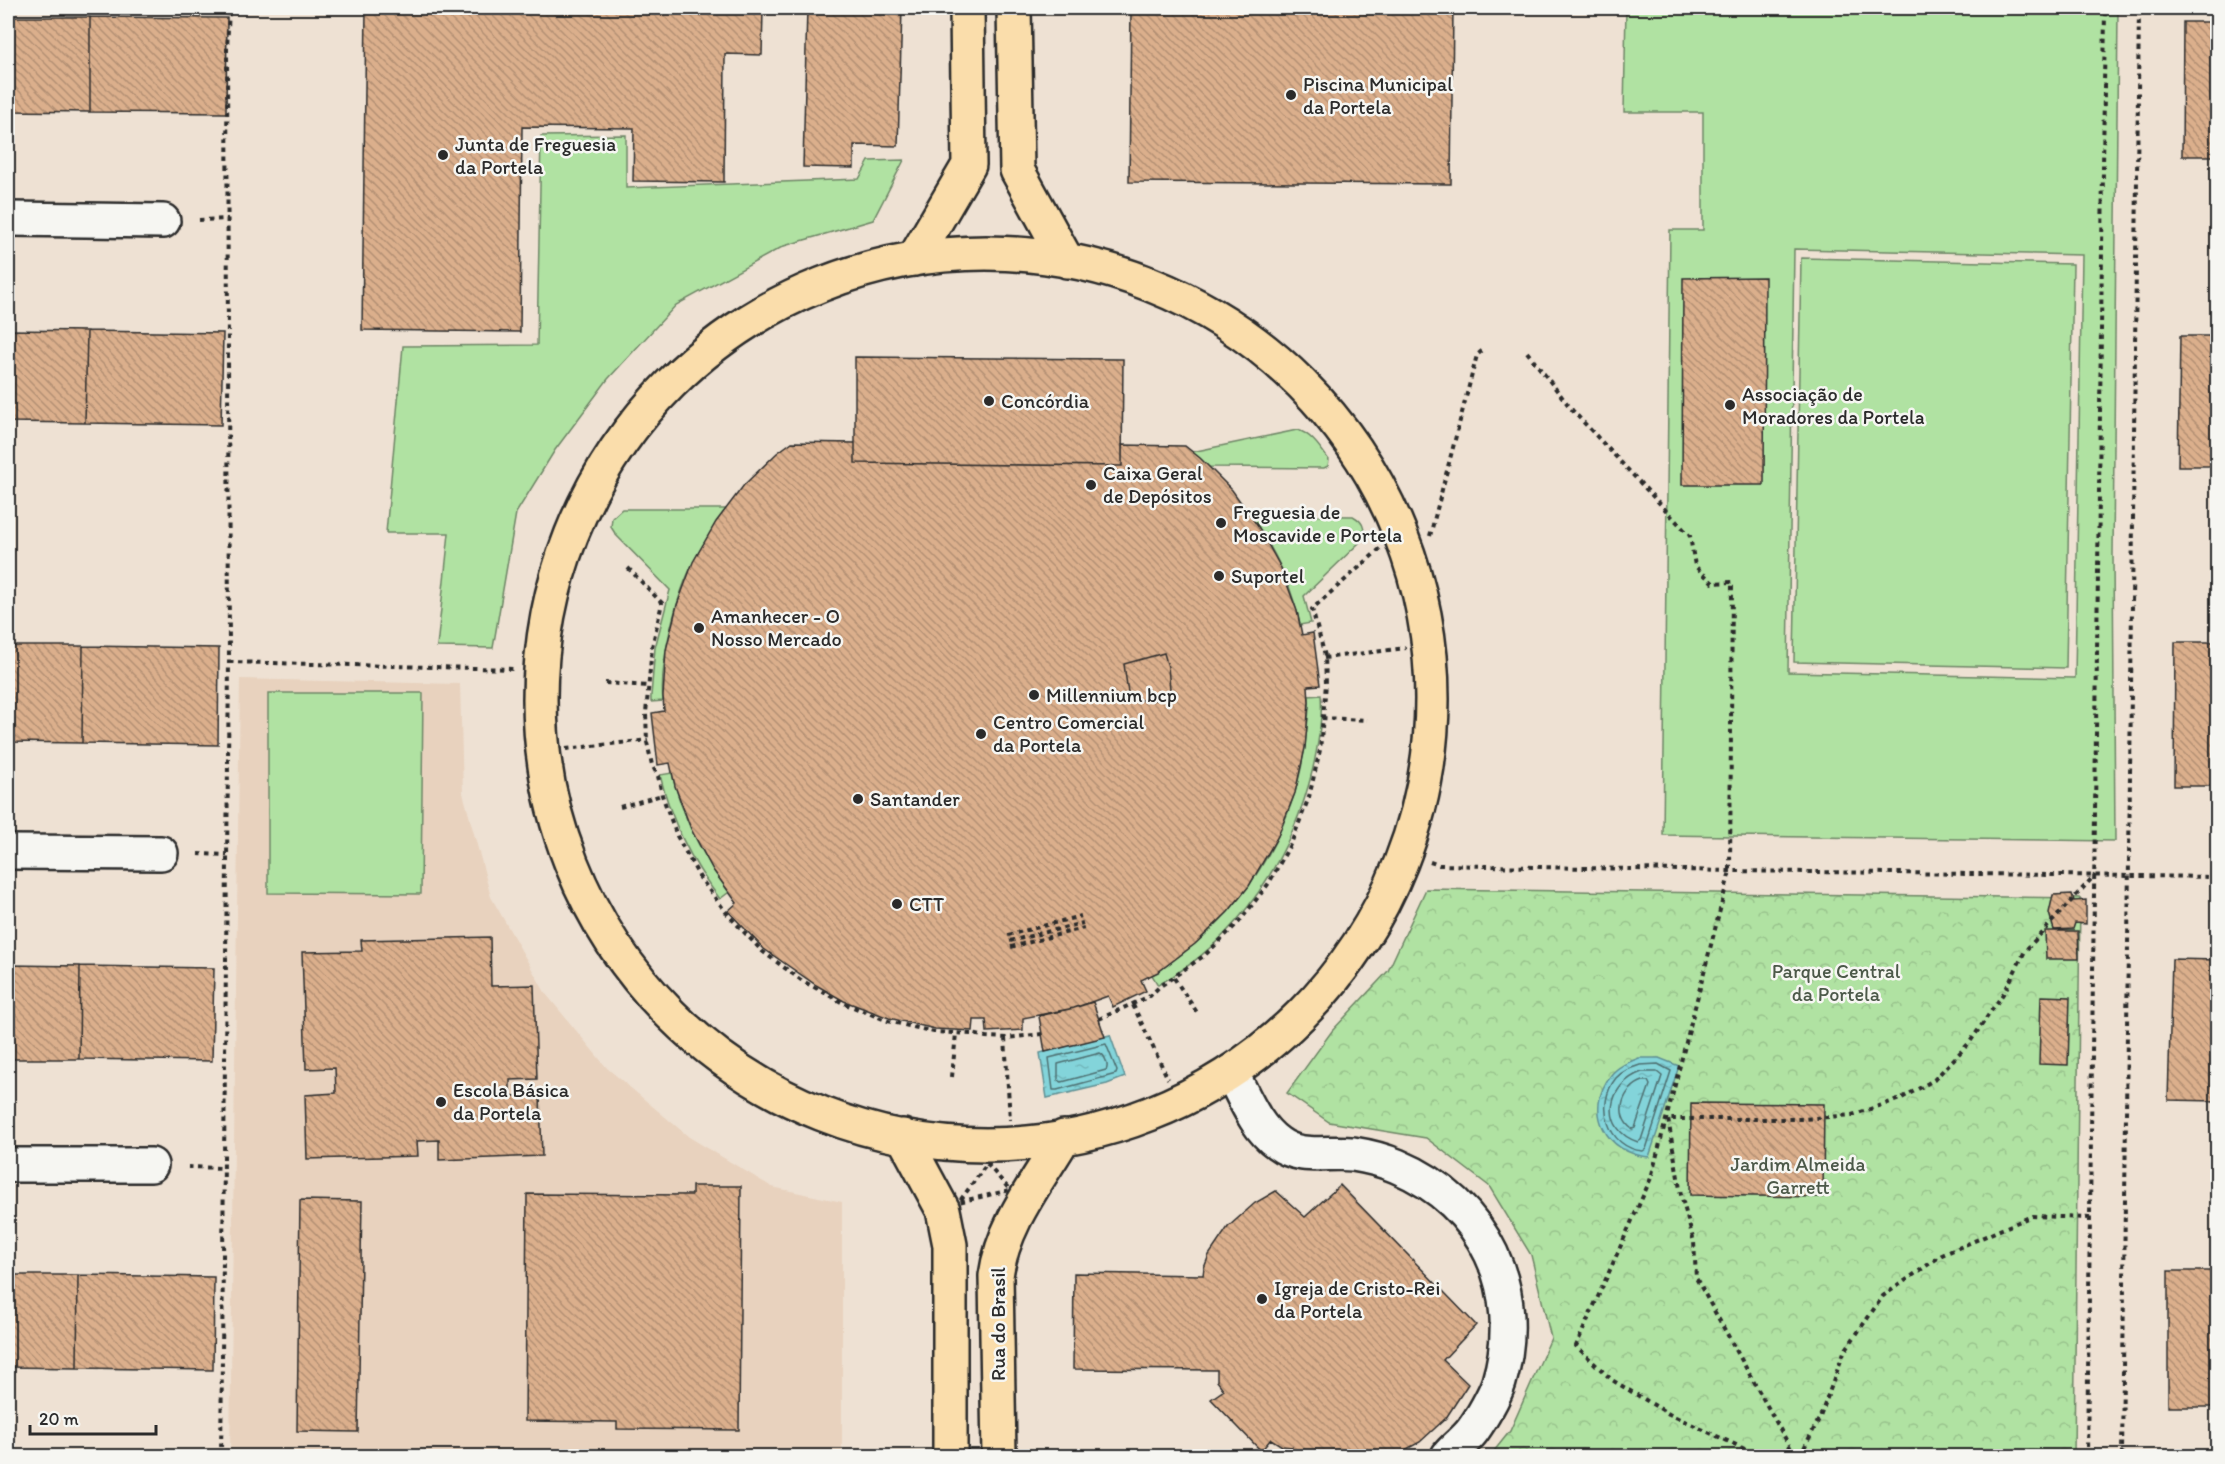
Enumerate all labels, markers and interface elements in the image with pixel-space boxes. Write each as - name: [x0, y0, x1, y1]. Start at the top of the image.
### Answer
- place label: Piscina Municipal da Portela: [1303, 72, 1453, 119]
- marker: Piscina Municipal da Portela: [1284, 88, 1298, 102]
- place label: Junta de Freguesia da Portela: [455, 132, 616, 179]
- marker: Junta de Freguesia da Portela: [436, 148, 450, 162]
- place label: Associação de Moradores da Portela: [1742, 382, 1925, 429]
- place label: Concórdia: [1001, 389, 1090, 413]
- marker: Concórdia: [982, 394, 996, 408]
- marker: Associação de Moradores da Portela: [1723, 398, 1737, 412]
- place label: Caixa Geral de Depósitos: [1103, 461, 1212, 508]
- marker: Caixa Geral de Depósitos: [1084, 478, 1098, 492]
- place label: Freguesia de Moscavide e Portela: [1233, 500, 1402, 547]
- marker: Freguesia de Moscavide e Portela: [1214, 516, 1228, 530]
- place label: Suportel: [1231, 564, 1305, 588]
- marker: Suportel: [1212, 569, 1226, 583]
- place label: Amanhecer - O Nosso Mercado: [711, 604, 842, 651]
- marker: Amanhecer - O Nosso Mercado: [692, 621, 706, 635]
- place label: Millennium bcp: [1046, 683, 1177, 707]
- marker: Millennium bcp: [1027, 688, 1041, 702]
- place label: Centro Comercial da Portela: [993, 710, 1145, 757]
- marker: Centro Comercial da Portela: [974, 727, 988, 741]
- place label: Santander: [870, 787, 960, 811]
- marker: Santander: [851, 792, 865, 806]
- place label: CTT: [909, 892, 944, 916]
- marker: CTT: [890, 897, 904, 911]
- park label: Parque Central da Portela: [1772, 959, 1901, 1006]
- place label: Escola Básica da Portela: [453, 1078, 570, 1125]
- marker: Escola Básica da Portela: [434, 1095, 448, 1109]
- park label: Jardim Almeida Garrett: [1731, 1152, 1866, 1199]
- street label: Rua do Brasil: [986, 1267, 1010, 1381]
- place label: Igreja de Cristo-Rei da Portela: [1274, 1276, 1440, 1323]
- marker: Igreja de Cristo-Rei da Portela: [1255, 1292, 1269, 1306]
- scale bar: [30, 1398, 156, 1436]
- text: 20 m: [39, 1408, 79, 1430]

